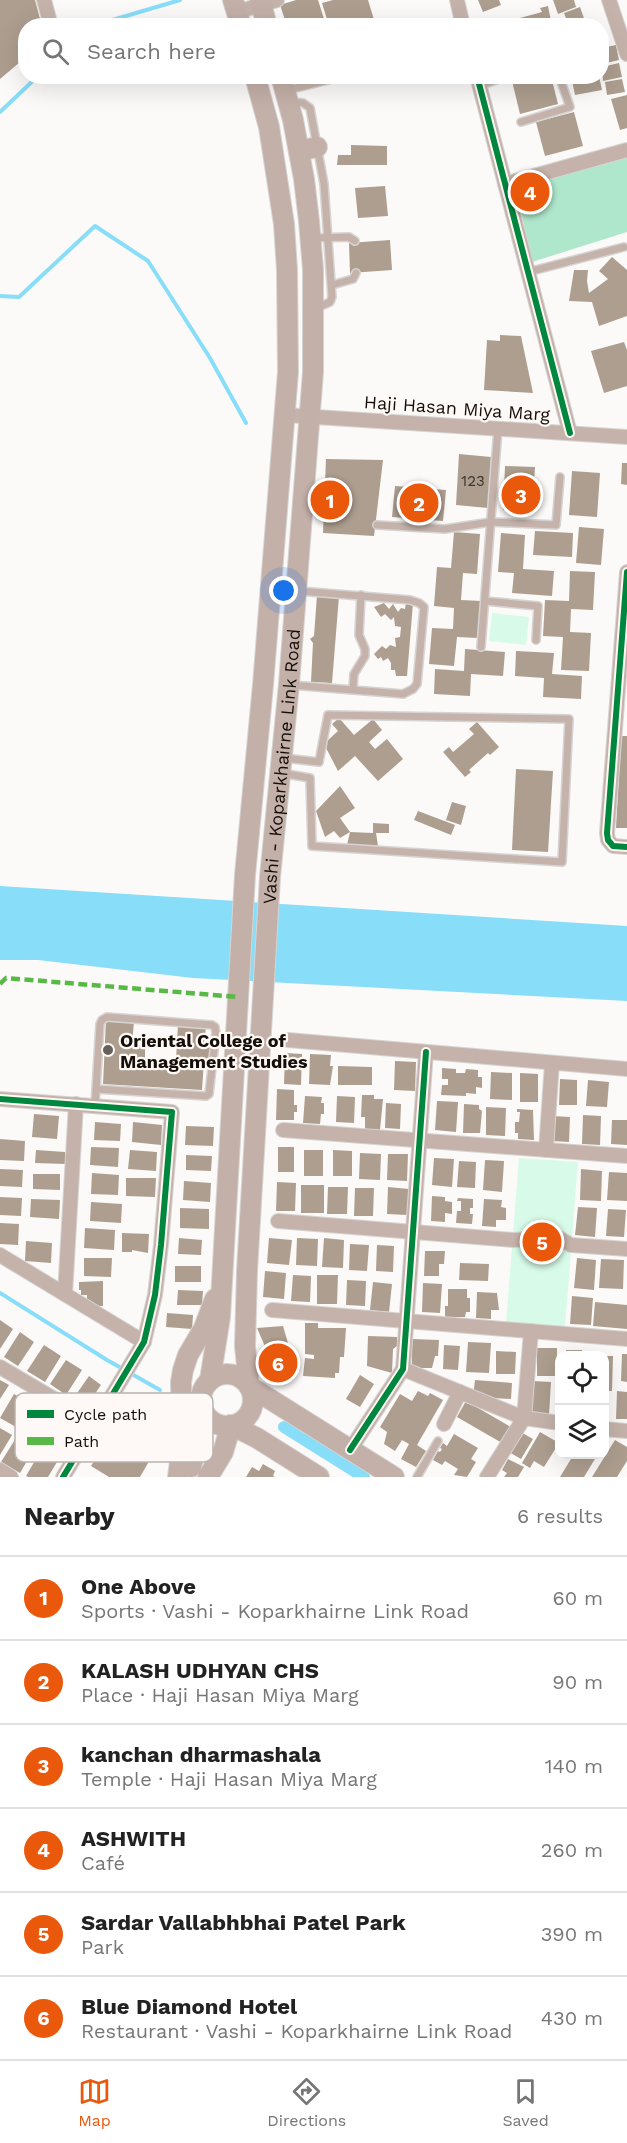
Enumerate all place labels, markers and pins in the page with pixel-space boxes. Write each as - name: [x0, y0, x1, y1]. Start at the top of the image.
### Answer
- pin: 4: [510, 170, 550, 214]
- pin: 3: [502, 472, 540, 518]
- pin: 1: [310, 478, 350, 522]
- pin: 2: [400, 480, 438, 526]
- place label: Oriental College of Management Studies: [120, 1030, 308, 1072]
- marker: Oriental College of Management Studies: [101, 1043, 115, 1057]
- pin: 5: [522, 1220, 562, 1264]
- pin: 6: [258, 1340, 298, 1386]

